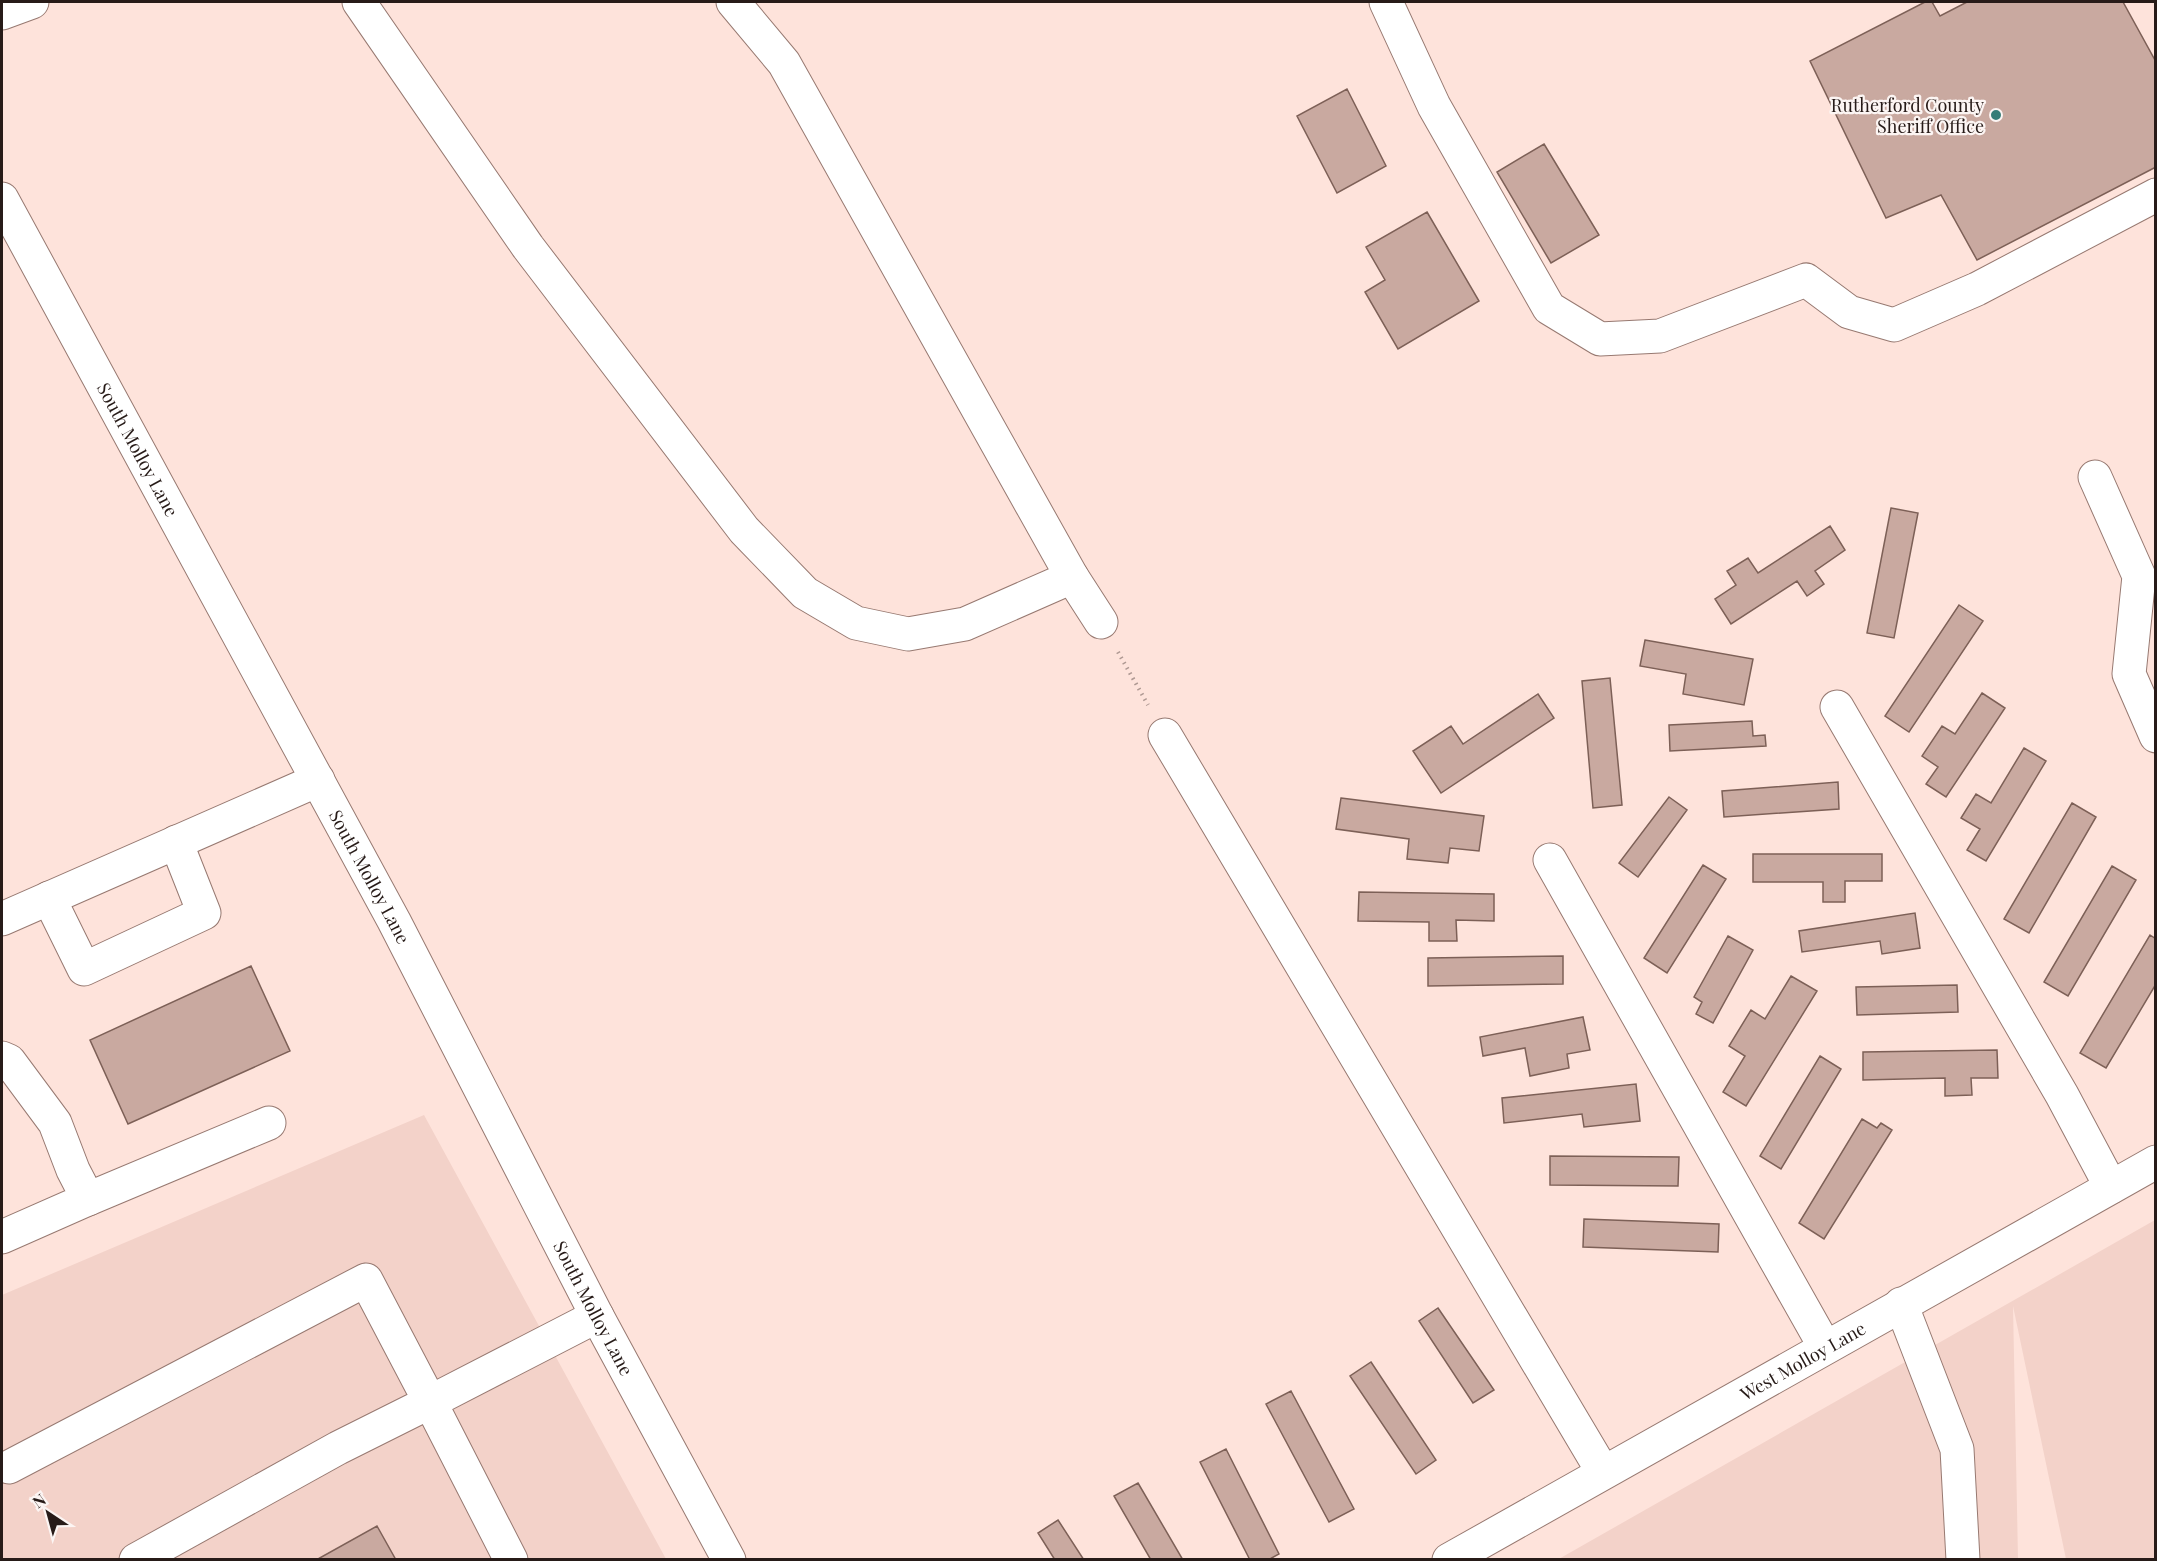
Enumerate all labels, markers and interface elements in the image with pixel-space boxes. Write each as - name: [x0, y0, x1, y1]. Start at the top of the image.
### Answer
- place label: Rutherford County Sheriff Office: [1831, 93, 1984, 138]
- marker: Rutherford County Sheriff Office: [1989, 108, 2003, 122]
- street label: South Molloy Lane: [92, 378, 184, 521]
- street label: South Molloy Lane: [324, 805, 416, 948]
- street label: South Molloy Lane: [548, 1237, 639, 1380]
- street label: West Molloy Lane: [1735, 1316, 1870, 1406]
- north arrow: [18, 1483, 78, 1543]
- text: N: [28, 1488, 50, 1512]

